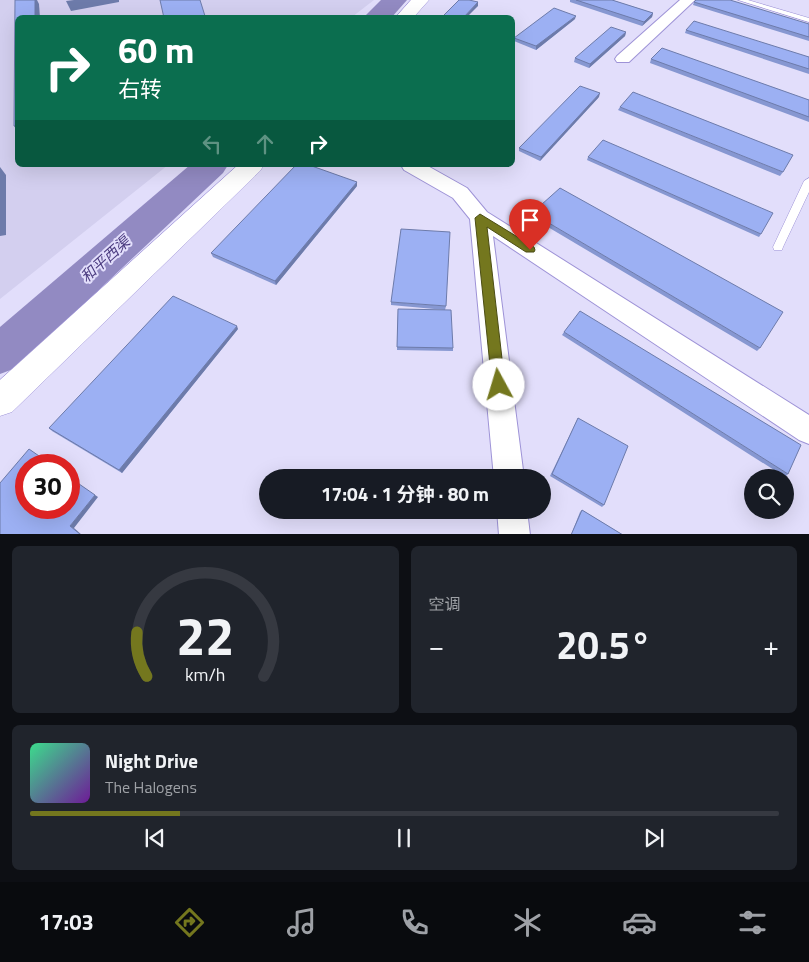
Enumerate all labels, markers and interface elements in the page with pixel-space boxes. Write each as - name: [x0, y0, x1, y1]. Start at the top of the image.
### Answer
- text: 60 m: [118, 23, 194, 77]
- icon: right: [35, 35, 100, 100]
- text: 右转: [118, 72, 162, 106]
- icon: left: [198, 130, 226, 158]
- icon: ahead: [251, 130, 279, 158]
- icon: right: [304, 130, 332, 158]
- pin: [509, 199, 551, 250]
- icon: arrive: [516, 206, 544, 234]
- water label: 和平西渠: [75, 229, 136, 288]
- position arrow: [472, 358, 524, 410]
- speed limit sign: 30: [15, 454, 80, 519]
- map controls: [744, 469, 794, 519]
- button: search: [744, 469, 794, 519]
- text: 17:04 · 1 分钟 · 80 m: [321, 479, 489, 508]
- text: 空调: [429, 592, 461, 616]
- text: 22: [176, 596, 234, 675]
- text: 20.5°: [556, 616, 651, 674]
- text: −: [429, 624, 444, 667]
- text: +: [763, 624, 779, 667]
- text: km/h: [185, 661, 225, 688]
- text: Night Drive: [105, 746, 198, 775]
- text: The Halogens: [105, 775, 197, 799]
- icon: previous: [141, 824, 169, 852]
- icon: pause: [390, 824, 418, 852]
- icon: next: [640, 824, 668, 852]
- text: 17:03: [39, 905, 94, 939]
- icon: directions: [172, 905, 207, 940]
- icon: music: [284, 905, 319, 940]
- icon: phone: [397, 905, 432, 940]
- icon: climate: [510, 905, 545, 940]
- icon: car: [622, 905, 657, 940]
- icon: filters: [735, 905, 770, 940]

